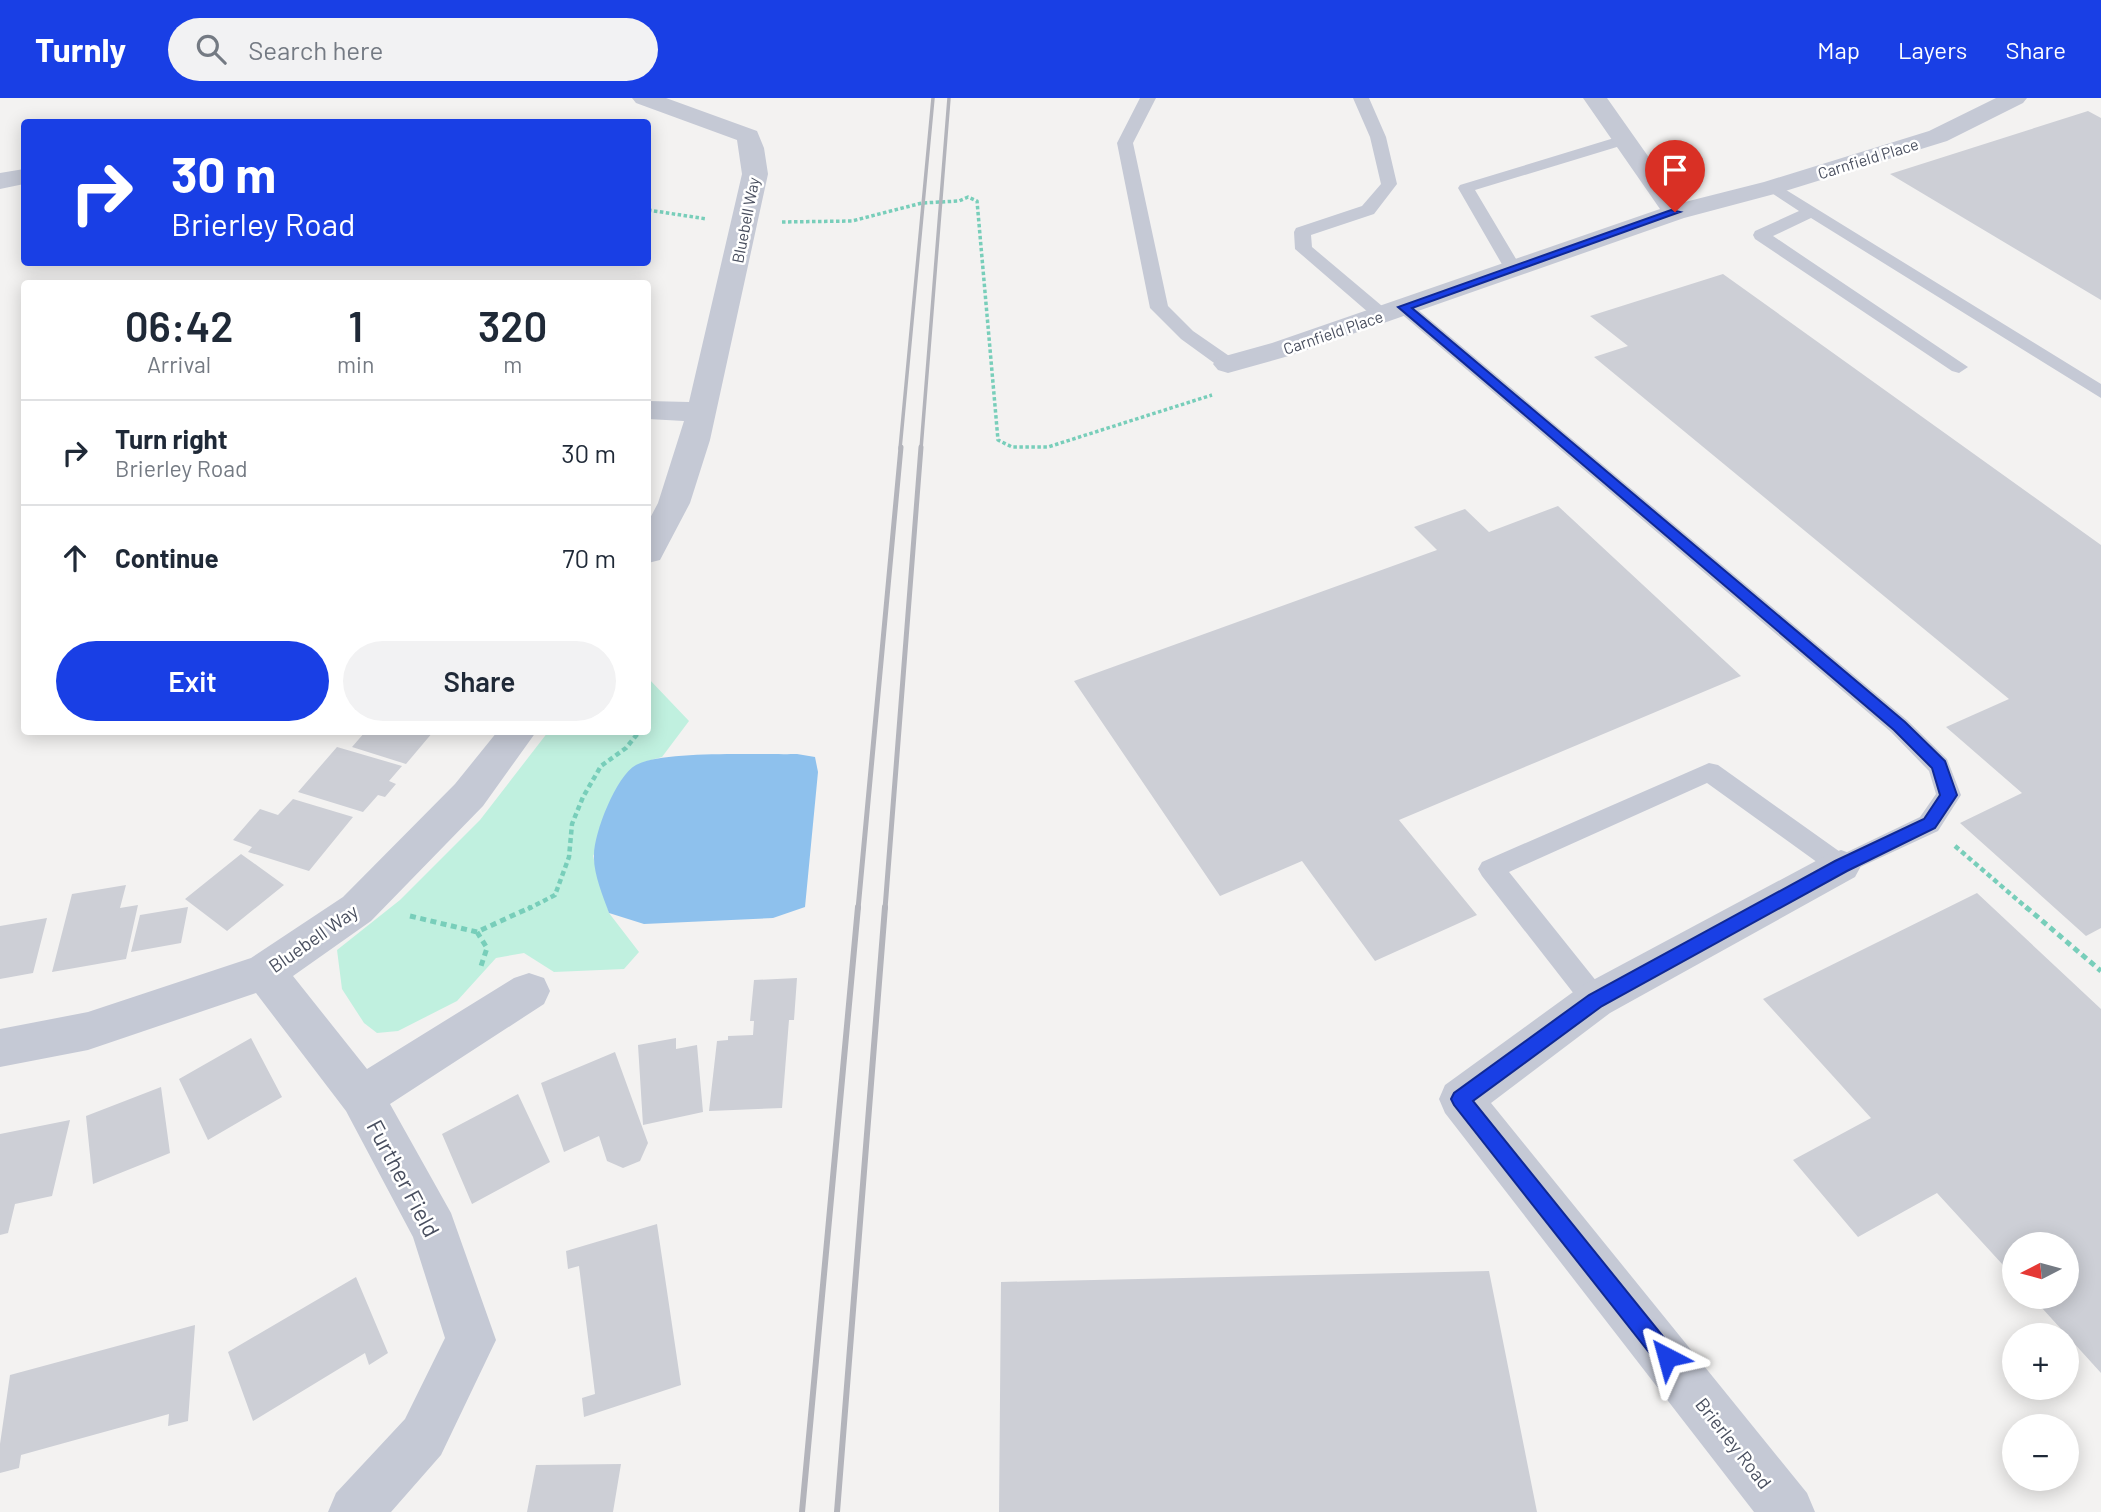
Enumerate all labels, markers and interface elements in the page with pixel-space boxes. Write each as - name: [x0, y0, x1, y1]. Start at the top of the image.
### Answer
- search box: [168, 18, 658, 81]
- text: Turnly: [35, 29, 126, 69]
- icon: search: [192, 30, 230, 68]
- text: Search here: [248, 34, 383, 65]
- text: Map: [1817, 35, 1860, 64]
- text: Layers: [1898, 35, 1967, 64]
- text: Share: [2005, 35, 2066, 64]
- street label: Carnfield Place: [1815, 134, 1921, 182]
- pin: [1645, 140, 1705, 212]
- text: 30 m: [171, 144, 276, 203]
- icon: right: [56, 147, 147, 238]
- icon: arrive: [1656, 151, 1694, 189]
- street label: Bluebell Way: [727, 175, 763, 265]
- text: Brierley Road: [171, 204, 355, 242]
- text: 06:42: [125, 300, 233, 350]
- text: 1: [348, 300, 363, 350]
- text: 320: [478, 300, 547, 350]
- street label: Carnfield Place: [1281, 306, 1385, 358]
- text: Arrival: [147, 350, 211, 378]
- text: min: [337, 350, 374, 378]
- text: m: [503, 350, 522, 378]
- text: Turn right: [115, 423, 228, 454]
- icon: right: [56, 434, 94, 472]
- text: 30 m: [561, 437, 616, 468]
- text: Brierley Road: [115, 454, 248, 482]
- icon: ahead: [56, 539, 94, 577]
- text: Continue: [115, 542, 219, 573]
- text: 70 m: [562, 542, 616, 573]
- button: Exit: [56, 641, 329, 721]
- button: Share: [343, 641, 616, 721]
- street label: Bluebell Way: [264, 899, 362, 977]
- street label: Further Field: [361, 1115, 447, 1241]
- north arrow: [2002, 1232, 2079, 1309]
- map controls: [2002, 1232, 2079, 1491]
- position arrow: [1630, 1320, 1704, 1394]
- button: +: [2002, 1323, 2079, 1400]
- street label: Brierley Road: [1691, 1393, 1777, 1493]
- button: −: [2002, 1414, 2079, 1491]

